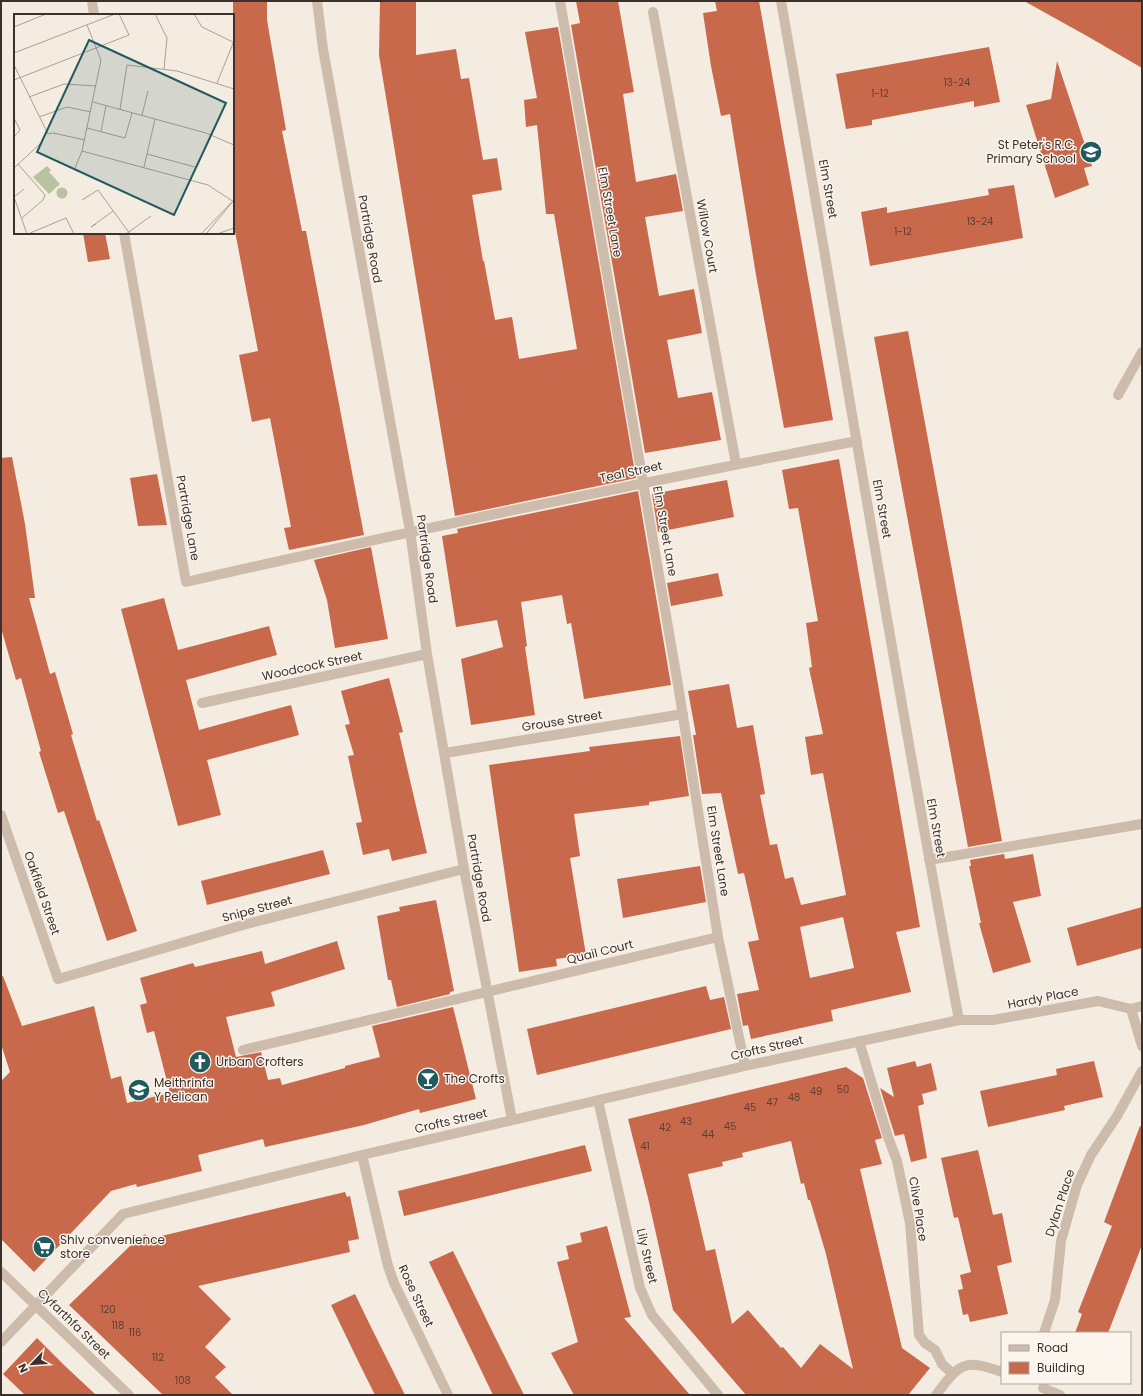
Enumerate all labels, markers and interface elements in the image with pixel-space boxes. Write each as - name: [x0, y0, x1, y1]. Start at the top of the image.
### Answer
- inset map: [14, 14, 234, 234]
- house number: 13-24: [944, 75, 970, 90]
- house number: 1-12: [871, 86, 889, 101]
- place label: St Peter's R.C. Primary School: [986, 136, 1076, 167]
- school or university icon: St Peter's R.C. Primary School: [1078, 139, 1104, 165]
- street label: Elm Street: [815, 158, 842, 220]
- street label: Elm Street Lane: [594, 165, 627, 258]
- street label: Partridge Road: [354, 193, 387, 284]
- street label: Willow Court: [693, 198, 722, 274]
- house number: 13-24: [967, 214, 993, 229]
- house number: 1-12: [894, 224, 912, 239]
- street label: Teal Street: [598, 457, 664, 486]
- street label: Partridge Lane: [173, 474, 204, 562]
- street label: Elm Street: [869, 478, 896, 540]
- street label: Elm Street Lane: [649, 484, 682, 577]
- street label: Partridge Road: [413, 513, 442, 604]
- street label: Woodcock Street: [260, 647, 364, 684]
- street label: Grouse Street: [520, 706, 603, 735]
- street label: Elm Street: [923, 797, 950, 859]
- street label: Elm Street Lane: [703, 804, 734, 897]
- street label: Partridge Road: [463, 832, 496, 923]
- street label: Oakfield Street: [20, 849, 65, 937]
- street label: Snipe Street: [220, 891, 294, 926]
- street label: Quail Court: [565, 935, 635, 968]
- street label: Hardy Place: [1006, 982, 1080, 1013]
- street label: Crofts Street: [729, 1031, 805, 1064]
- church icon: Urban Crofters: [187, 1049, 213, 1075]
- place label: Urban Crofters: [216, 1053, 304, 1070]
- bar icon: The Crofts: [415, 1066, 441, 1092]
- place label: The Crofts: [444, 1070, 505, 1087]
- place label: Meithrinfa Y Pelican: [154, 1074, 214, 1105]
- school or university icon: Meithrinfa Y Pelican: [126, 1077, 152, 1103]
- house number: 50: [837, 1082, 849, 1097]
- house number: 49: [810, 1084, 822, 1099]
- house number: 48: [788, 1090, 800, 1105]
- house number: 47: [766, 1095, 778, 1110]
- house number: 45: [744, 1100, 756, 1115]
- street label: Crofts Street: [413, 1104, 489, 1137]
- house number: 43: [680, 1114, 692, 1129]
- house number: 45: [724, 1119, 736, 1134]
- house number: 42: [659, 1120, 671, 1135]
- house number: 44: [702, 1127, 714, 1142]
- house number: 41: [640, 1139, 650, 1154]
- street label: Dylan Place: [1041, 1167, 1078, 1239]
- street label: Clive Place: [905, 1175, 932, 1242]
- street label: Lily Street: [633, 1227, 662, 1285]
- place label: Shiv convenience store: [60, 1231, 165, 1262]
- supermarket icon: Shiv convenience store: [31, 1234, 57, 1260]
- street label: Rose Street: [395, 1262, 438, 1330]
- street label: Cyfarthfa Street: [34, 1285, 114, 1363]
- house number: 120: [100, 1302, 116, 1317]
- house number: 118: [112, 1318, 124, 1333]
- house number: 116: [129, 1325, 141, 1340]
- legend: [1001, 1332, 1131, 1384]
- text: Road: [1037, 1339, 1068, 1356]
- north arrow: [12, 1344, 52, 1384]
- house number: 112: [152, 1350, 164, 1365]
- text: Building: [1037, 1359, 1085, 1376]
- text: N: [14, 1361, 32, 1375]
- house number: 108: [175, 1373, 191, 1388]

